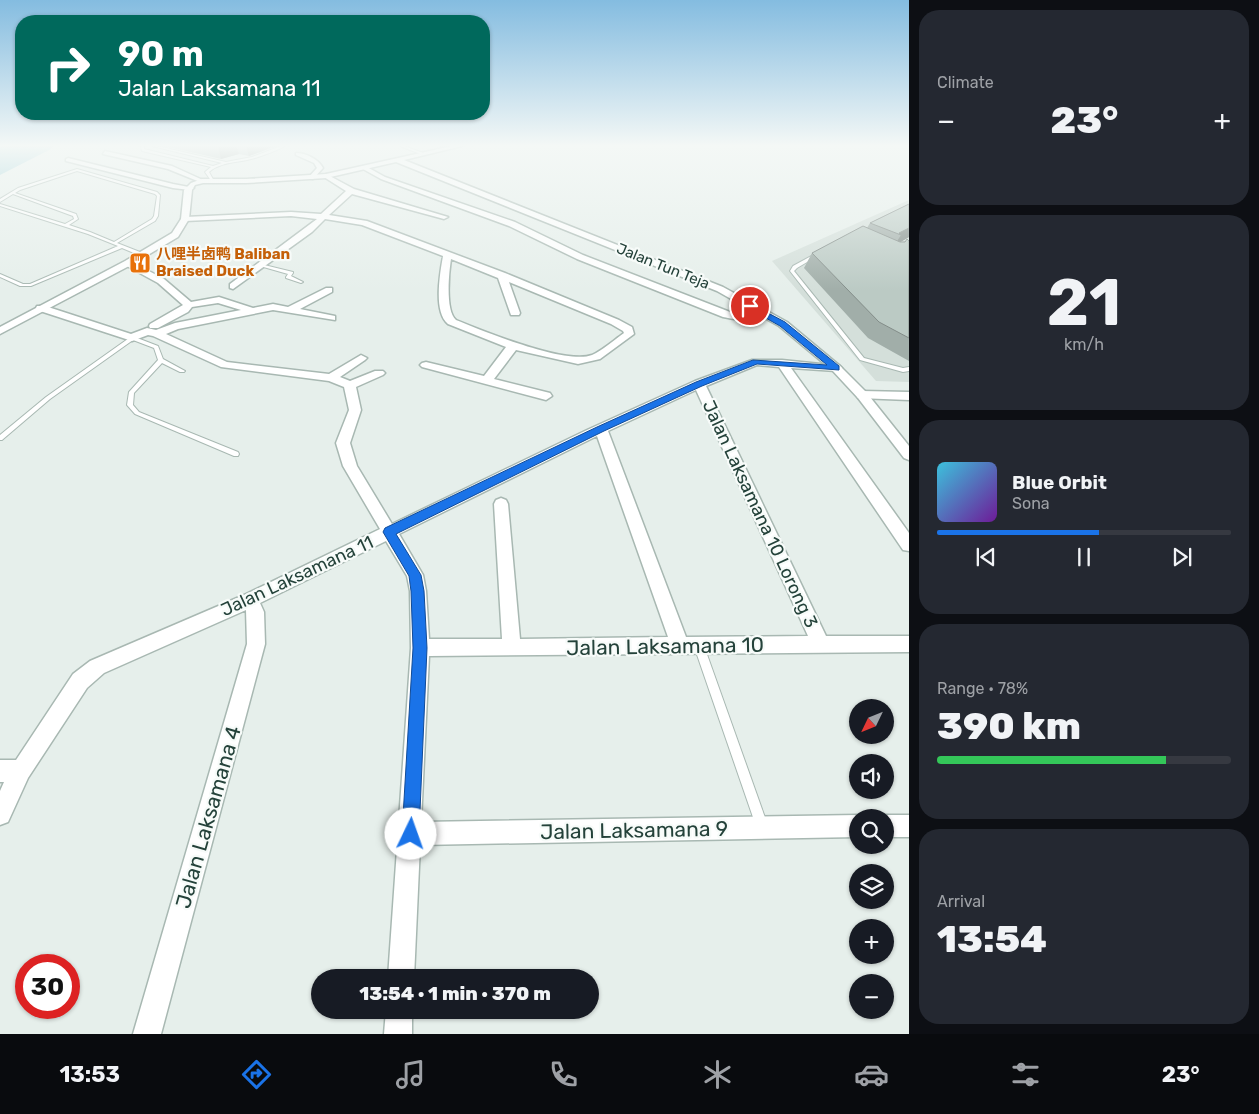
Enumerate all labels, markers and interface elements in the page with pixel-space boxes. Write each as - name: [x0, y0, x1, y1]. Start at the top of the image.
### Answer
- text: 90 m: [118, 33, 204, 75]
- icon: right: [35, 35, 100, 100]
- text: Climate: [937, 73, 994, 92]
- text: Jalan Laksamana 11: [118, 75, 321, 102]
- text: 23°: [1051, 97, 1118, 143]
- text: −: [937, 104, 955, 137]
- text: +: [1214, 104, 1231, 137]
- street label: Jalan Tun Teja: [614, 239, 712, 293]
- place label: 八哩半卤鸭 Baliban Braised Duck: [156, 245, 290, 280]
- restaurant icon: 八哩半卤鸭 Baliban Braised Duck: [128, 251, 152, 275]
- text: 21: [1047, 264, 1121, 341]
- pin: [729, 285, 771, 327]
- icon: arrive: [736, 292, 764, 320]
- text: km/h: [1064, 335, 1104, 354]
- street label: Jalan Laksamana 10 Lorong 3: [698, 397, 822, 631]
- text: Blue Orbit: [1012, 471, 1107, 494]
- text: Sona: [1012, 494, 1050, 513]
- street label: Jalan Laksamana 11: [217, 531, 377, 621]
- icon: previous: [972, 543, 1000, 571]
- icon: pause: [1070, 543, 1098, 571]
- icon: next: [1168, 543, 1196, 571]
- street label: Jalan Laksamana 10: [566, 632, 764, 660]
- text: Range · 78%: [937, 679, 1028, 698]
- north arrow: [849, 699, 894, 744]
- map controls: [849, 699, 894, 1019]
- text: 390 km: [937, 703, 1081, 749]
- street label: Jalan Laksamana 4: [170, 723, 246, 911]
- button: sound: [849, 754, 894, 799]
- position arrow: [384, 807, 436, 859]
- button: search: [849, 809, 894, 854]
- street label: Jalan Laksamana 9: [540, 816, 728, 844]
- button: layers: [849, 864, 894, 909]
- text: Arrival: [937, 892, 985, 911]
- text: 13:54: [937, 916, 1047, 962]
- button: +: [849, 919, 894, 964]
- speed limit sign: 30: [15, 954, 80, 1019]
- button: −: [849, 974, 894, 1019]
- text: 13:54 · 1 min · 370 m: [359, 982, 551, 1005]
- icon: directions: [239, 1057, 274, 1092]
- icon: music: [393, 1057, 428, 1092]
- icon: phone: [546, 1057, 581, 1092]
- icon: climate: [700, 1057, 735, 1092]
- icon: car: [854, 1057, 889, 1092]
- icon: filters: [1008, 1057, 1043, 1092]
- text: 13:53: [59, 1061, 120, 1088]
- text: 23°: [1162, 1061, 1200, 1088]

